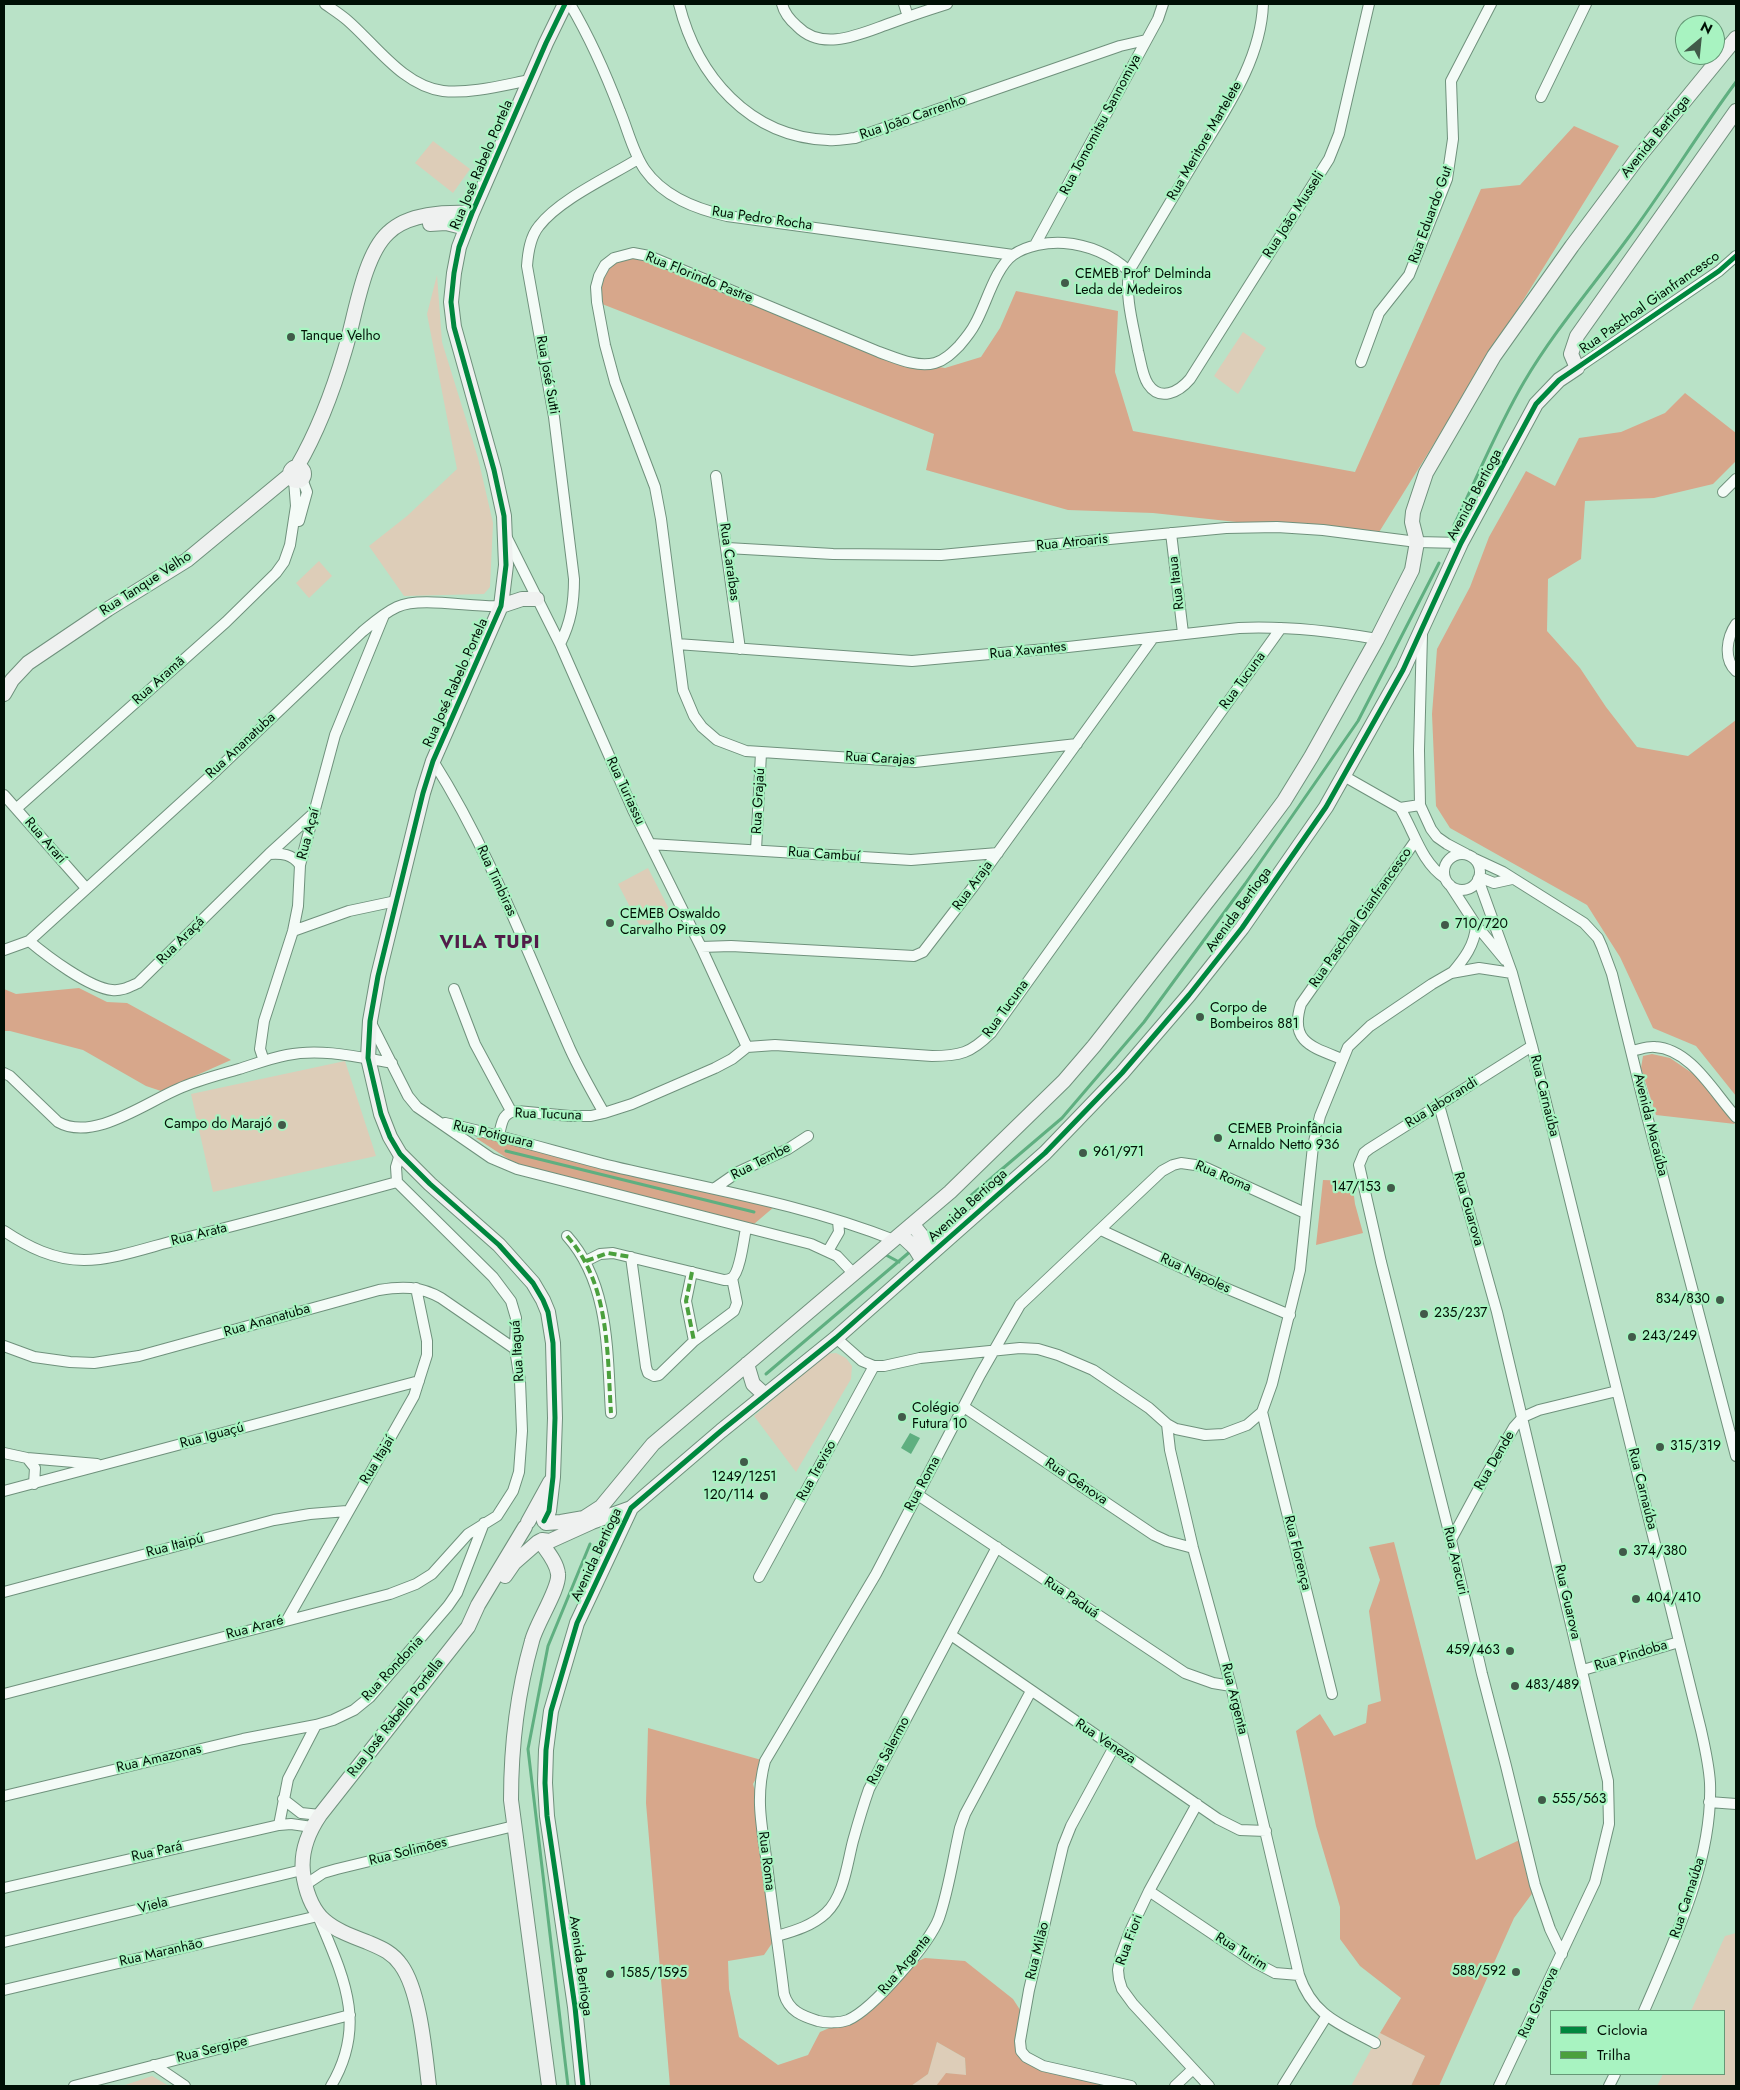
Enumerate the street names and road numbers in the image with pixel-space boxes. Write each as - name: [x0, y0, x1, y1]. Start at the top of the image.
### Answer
- street label: Rua Tomomitsu Sannomiya: [1057, 52, 1145, 198]
- street label: Rua Meritore Martelete: [1164, 79, 1246, 203]
- street label: Rua João Carrenho: [858, 92, 968, 144]
- street label: Avenida Bertioga: [1618, 93, 1694, 181]
- street label: Rua José Rabelo Portela: [447, 98, 517, 232]
- street label: Rua Eduardo Gut: [1406, 164, 1456, 266]
- street label: Rua João Musseli: [1260, 169, 1328, 261]
- street label: Rua Pedro Rocha: [711, 204, 813, 234]
- street label: Rua Paschoal Gianfrancesco: [1577, 248, 1723, 358]
- street label: Rua Florindo Pastre: [643, 249, 755, 307]
- street label: Rua José Sutti: [532, 334, 562, 416]
- street label: Avenida Bertioga: [1444, 447, 1506, 543]
- street label: Rua Caraíbas: [715, 522, 743, 602]
- street label: Rua Atroaris: [1035, 531, 1109, 555]
- street label: Rua Tanque Velho: [97, 548, 195, 620]
- street label: Rua Itaua: [1165, 555, 1189, 611]
- street label: Rua José Rabelo Portela: [420, 616, 492, 750]
- street label: Rua Xavantes: [989, 639, 1067, 663]
- street label: Rua Tucuna: [1217, 649, 1269, 713]
- street label: Rua Aramã: [129, 653, 189, 709]
- street label: Rua Ananatuba: [203, 710, 279, 782]
- street label: Rua Carajas: [845, 749, 915, 769]
- street label: Rua Turiassu: [602, 755, 648, 827]
- street label: Rua Grajaú: [749, 768, 769, 834]
- street label: Rua Açaí: [294, 807, 324, 861]
- street label: Rua Ararí: [21, 815, 69, 867]
- street label: Rua Timbiras: [472, 843, 520, 919]
- street label: Rua Cambuí: [787, 844, 861, 866]
- street label: Rua Paschoal Gianfrancesco: [1306, 845, 1416, 991]
- street label: Rua Araja: [949, 858, 997, 914]
- street label: Avenida Bertioga: [1203, 864, 1275, 956]
- street label: Rua Araçá: [154, 914, 208, 968]
- street label: Rua Tucuna: [980, 977, 1032, 1041]
- street label: Rua Carnaúba: [1526, 1054, 1562, 1138]
- street label: Avenida Macaúba: [1629, 1072, 1671, 1178]
- street label: Rua Jaborandi: [1403, 1074, 1481, 1132]
- street label: Rua Tucuna: [514, 1105, 582, 1125]
- street label: Rua Potiguara: [451, 1118, 535, 1152]
- street label: Rua Tembe: [728, 1140, 794, 1184]
- street label: Rua Roma: [1192, 1158, 1254, 1196]
- street label: Avenida Bertioga: [925, 1166, 1011, 1246]
- street label: Rua Guarova: [1449, 1170, 1487, 1248]
- street label: Rua Arata: [169, 1220, 229, 1250]
- street label: Rua Napoles: [1157, 1250, 1233, 1298]
- street label: Rua Ananatuba: [222, 1301, 312, 1341]
- street label: Rua Itaguá: [507, 1320, 529, 1382]
- street label: Rua Iguaçú: [178, 1419, 246, 1453]
- street label: Rua Dende: [1471, 1428, 1519, 1494]
- street label: Rua Itajaí: [357, 1433, 399, 1487]
- street label: Rua Treviso: [794, 1438, 840, 1504]
- street label: Rua Carnaúba: [1624, 1447, 1660, 1531]
- street label: Rua Roma: [902, 1454, 944, 1514]
- street label: Rua Gênova: [1042, 1455, 1110, 1509]
- street label: Avenida Bertioga: [568, 1506, 626, 1604]
- street label: Rua Florença: [1280, 1514, 1314, 1592]
- street label: Rua Aracuri: [1439, 1525, 1471, 1597]
- street label: Rua Itaipú: [145, 1530, 205, 1562]
- street label: Rua Guarova: [1550, 1563, 1584, 1641]
- street label: Rua Paduá: [1041, 1574, 1101, 1622]
- street label: Rua Araré: [224, 1612, 286, 1644]
- street label: Rua Rondonia: [359, 1633, 427, 1705]
- street label: Rua Pindoba: [1593, 1637, 1669, 1675]
- street label: Rua José Rabello Portella: [345, 1655, 447, 1781]
- street label: Rua Argenta: [1217, 1662, 1251, 1736]
- street label: Rua Salermo: [864, 1714, 914, 1788]
- street label: Rua Veneza: [1072, 1716, 1138, 1768]
- street label: Rua Amazonas: [115, 1741, 203, 1777]
- street label: Rua Roma: [754, 1831, 778, 1891]
- street label: Rua Solimões: [367, 1834, 449, 1870]
- street label: Rua Pará: [130, 1838, 184, 1866]
- street label: Rua Carnaúba: [1667, 1856, 1709, 1940]
- street label: Viela: [136, 1894, 170, 1918]
- street label: Rua Fiori: [1113, 1912, 1147, 1968]
- street label: Avenida Bertioga: [565, 1915, 595, 2017]
- street label: Rua Milão: [1023, 1920, 1053, 1982]
- street label: Rua Turim: [1212, 1929, 1270, 1975]
- street label: Rua Argenta: [875, 1932, 935, 1998]
- street label: Rua Maranhão: [118, 1935, 204, 1971]
- street label: Rua Guarova: [1515, 1965, 1563, 2041]
- street label: Rua Sergipe: [175, 2033, 249, 2067]

